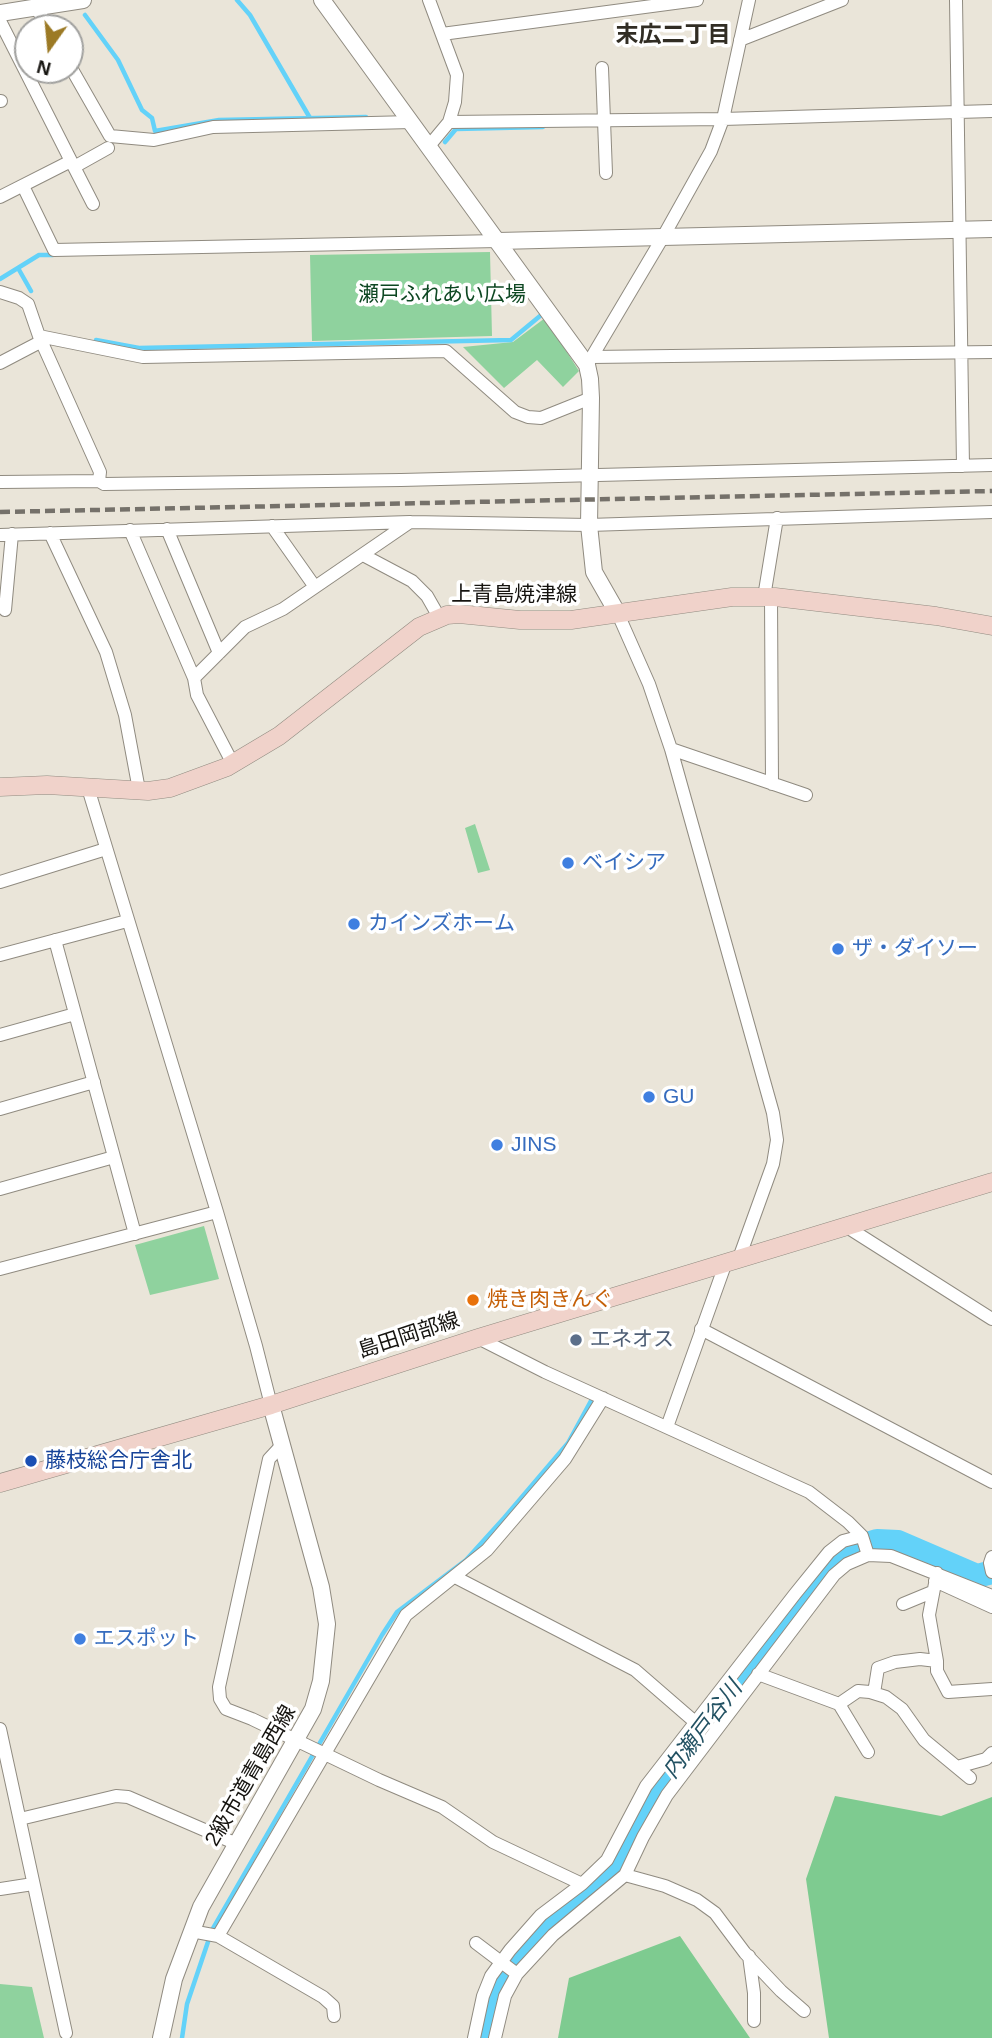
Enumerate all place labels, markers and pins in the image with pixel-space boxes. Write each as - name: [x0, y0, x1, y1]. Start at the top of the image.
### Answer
- place label: ベイシア: [582, 850, 666, 876]
- marker: ベイシア: [560, 855, 576, 871]
- place label: カインズホーム: [368, 911, 515, 937]
- marker: カインズホーム: [346, 916, 362, 932]
- place label: ザ・ダイソー: [852, 936, 978, 962]
- marker: ザ・ダイソー: [830, 941, 846, 957]
- place label: GU: [663, 1084, 694, 1110]
- marker: GU: [641, 1089, 657, 1105]
- place label: JINS: [511, 1132, 557, 1158]
- marker: JINS: [489, 1137, 505, 1153]
- place label: 焼き肉きんぐ: [487, 1287, 613, 1313]
- marker: 焼き肉きんぐ: [465, 1292, 481, 1308]
- place label: エネオス: [590, 1327, 674, 1353]
- marker: エネオス: [568, 1332, 584, 1348]
- place label: 藤枝総合庁舎北: [45, 1448, 192, 1474]
- marker: 藤枝総合庁舎北: [23, 1453, 39, 1469]
- place label: エスポット: [94, 1626, 199, 1652]
- marker: エスポット: [72, 1631, 88, 1647]

